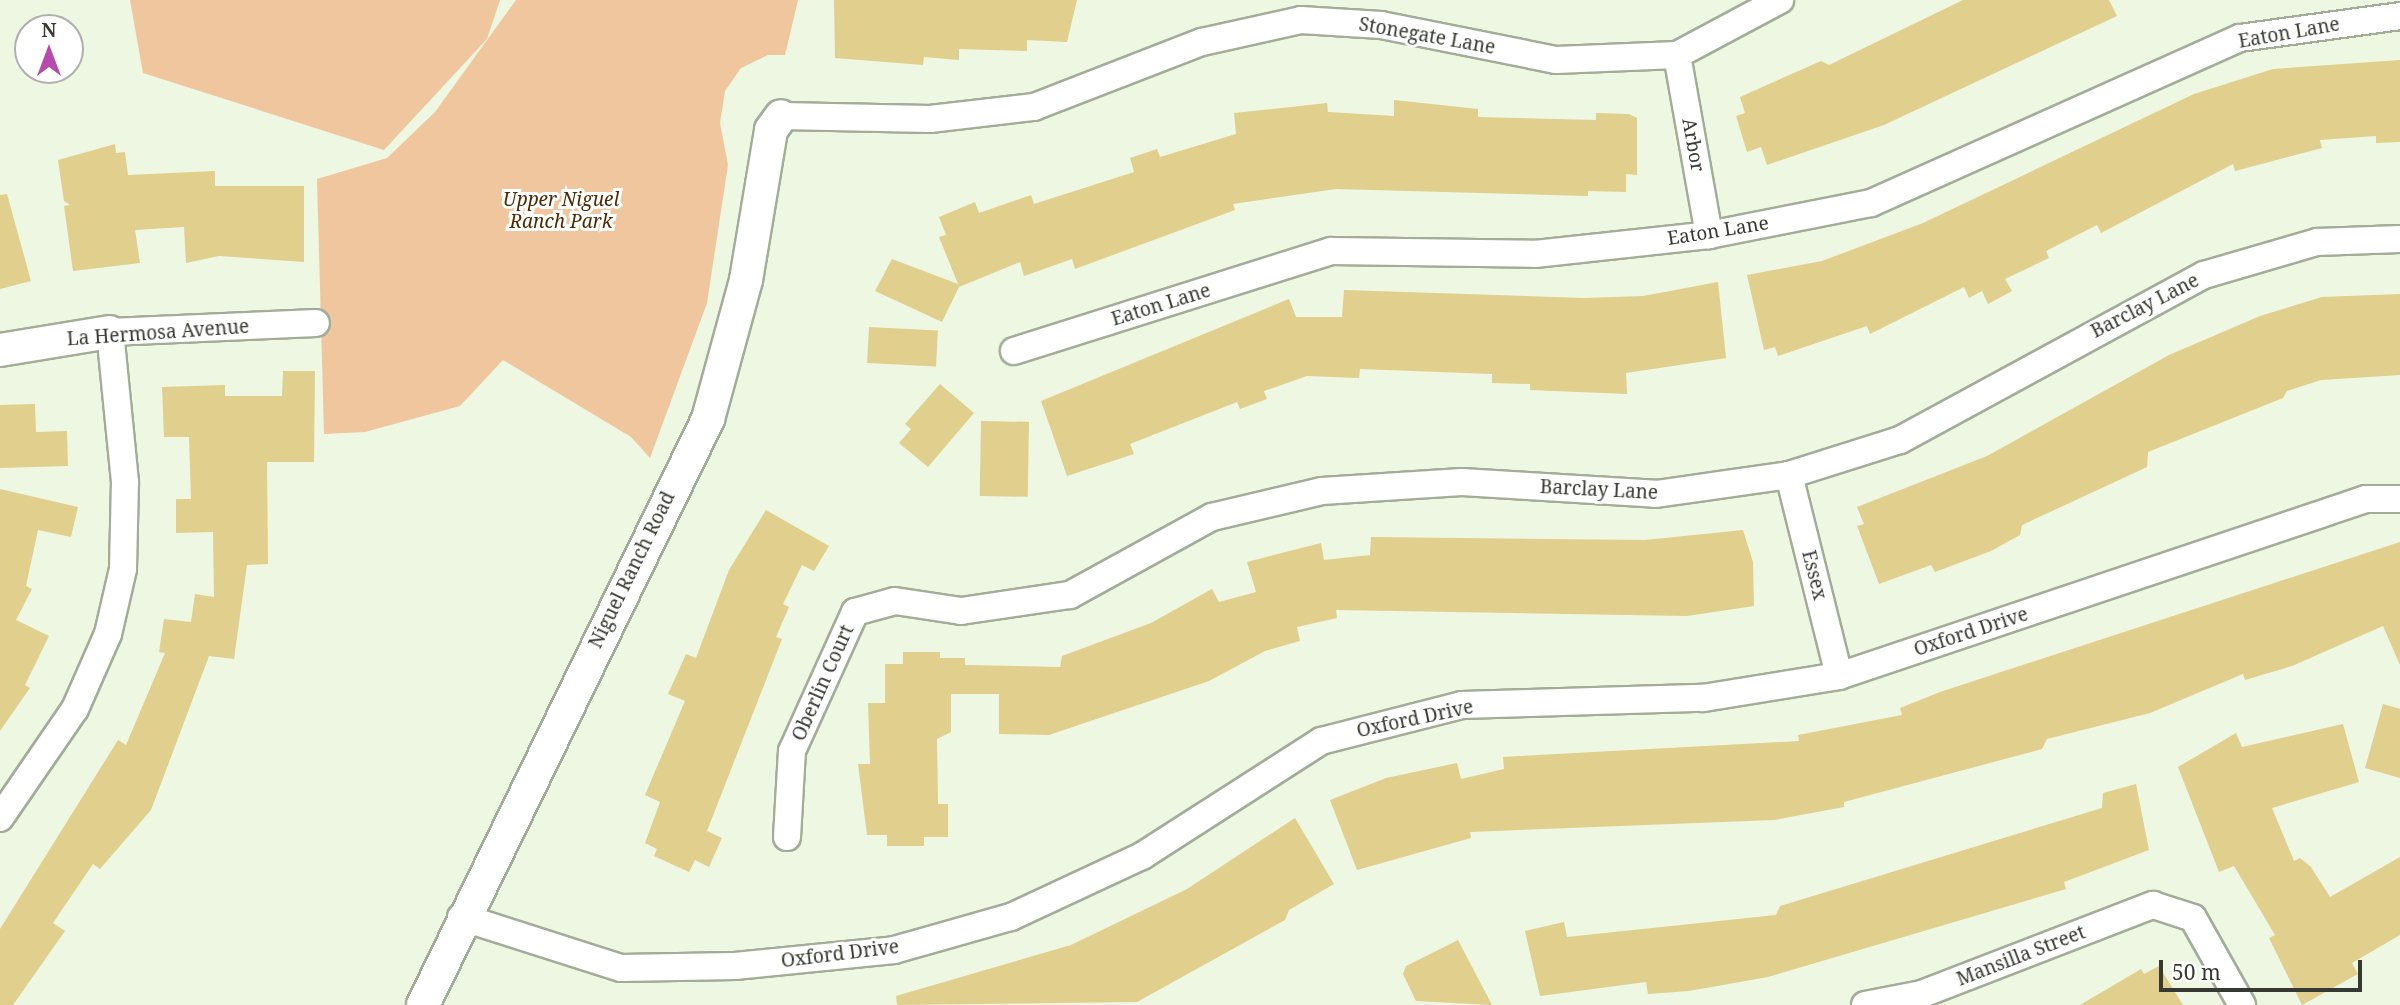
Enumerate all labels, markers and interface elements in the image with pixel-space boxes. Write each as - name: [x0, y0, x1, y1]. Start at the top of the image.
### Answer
- street label: Stonegate Lane: [1357, 13, 1497, 59]
- street label: Eaton Lane: [2237, 13, 2341, 53]
- north arrow: [14, 14, 84, 84]
- text: N: [42, 17, 56, 43]
- street label: Arbor: [1677, 116, 1709, 174]
- park label: Upper Niguel Ranch Park: [503, 189, 619, 233]
- street label: Eaton Lane: [1666, 212, 1770, 250]
- street label: Barclay Lane: [2087, 269, 2203, 343]
- street label: Eaton Lane: [1109, 279, 1213, 331]
- street label: La Hermosa Avenue: [66, 315, 250, 351]
- street label: Barclay Lane: [1539, 476, 1659, 504]
- street label: Niguel Ranch Road: [584, 488, 680, 652]
- street label: Essex: [1797, 548, 1831, 602]
- street label: Oxford Drive: [1911, 603, 2031, 661]
- street label: Oberlin Court: [787, 622, 859, 744]
- street label: Oxford Drive: [1355, 696, 1475, 742]
- street label: Mansilla Street: [1954, 921, 2088, 991]
- street label: Oxford Drive: [780, 935, 900, 973]
- scale bar: [2162, 946, 2365, 990]
- text: 50 m: [2172, 958, 2221, 986]

